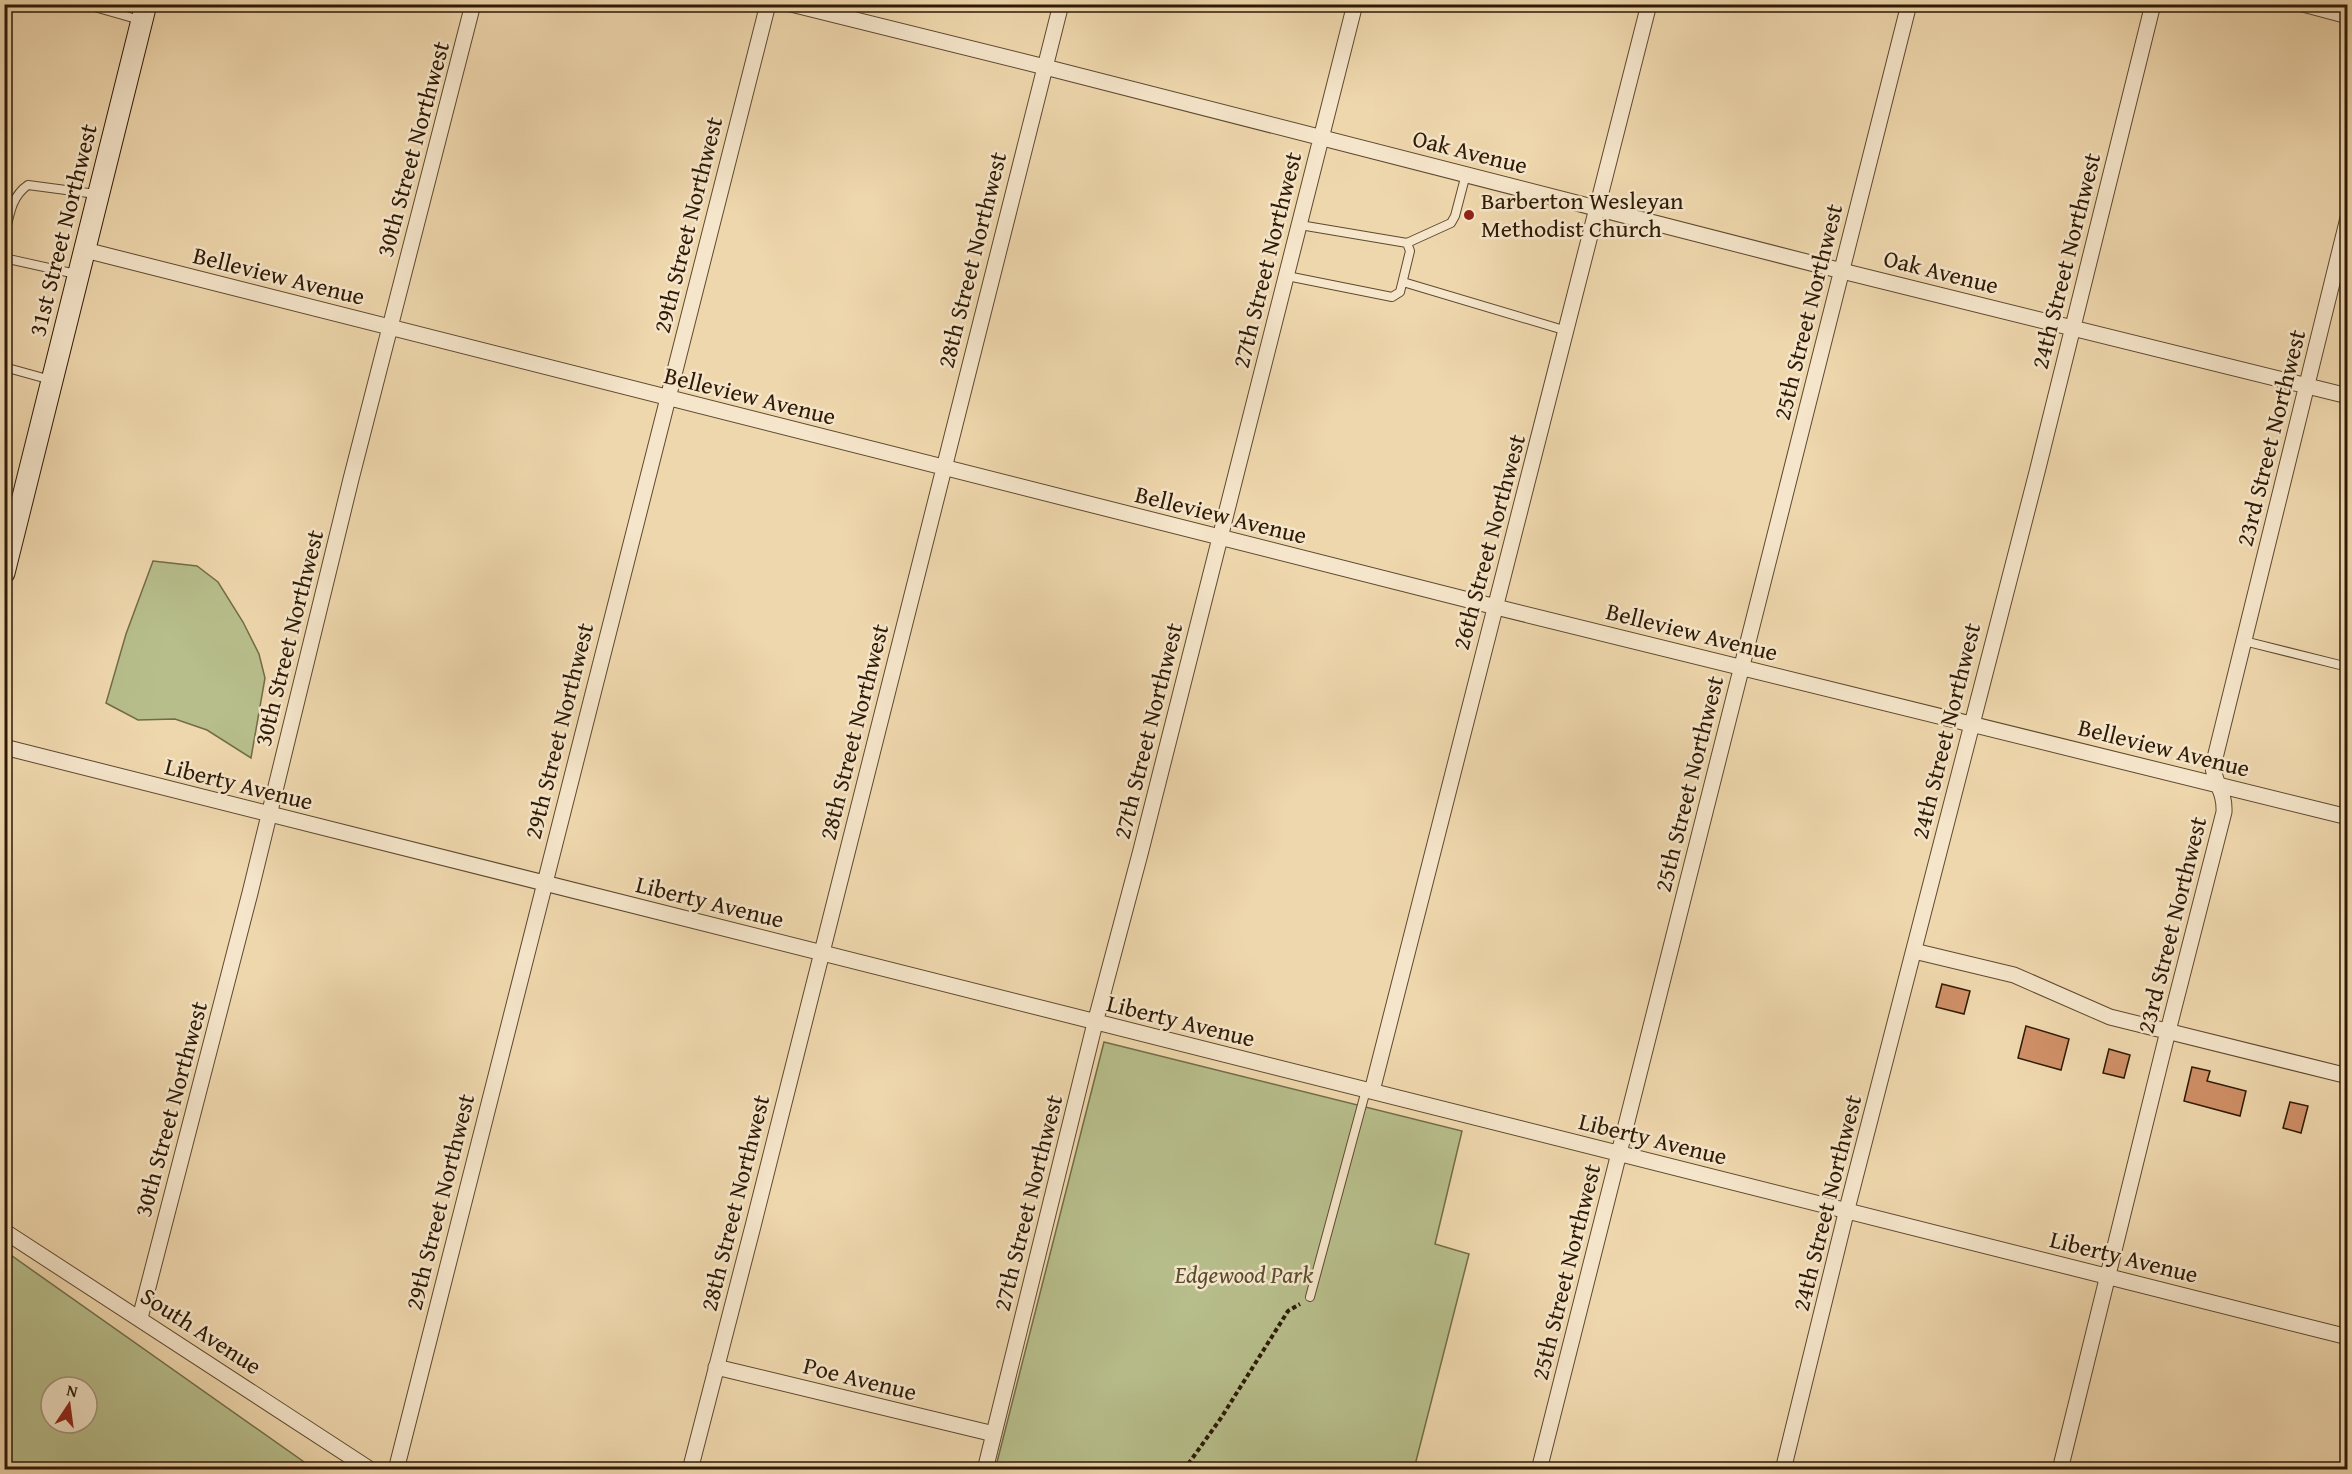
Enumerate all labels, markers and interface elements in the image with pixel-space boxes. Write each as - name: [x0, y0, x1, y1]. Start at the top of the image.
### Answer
- street label: 30th Street Northwest: [367, 37, 458, 261]
- street label: 29th Street Northwest: [644, 112, 731, 337]
- street label: 31st Street Northwest: [19, 119, 106, 340]
- street label: Oak Avenue: [1409, 120, 1531, 183]
- street label: 28th Street Northwest: [928, 147, 1015, 372]
- street label: 27th Street Northwest: [1223, 147, 1310, 372]
- street label: 24th Street Northwest: [2022, 148, 2109, 373]
- place label: Barberton Wesleyan Methodist Church: [1481, 183, 1684, 246]
- street label: 25th Street Northwest: [1764, 199, 1851, 424]
- marker: Barberton Wesleyan Methodist Church: [1462, 208, 1476, 222]
- street label: Belleview Avenue: [190, 237, 369, 314]
- street label: Oak Avenue: [1880, 240, 2002, 303]
- street label: 23rd Street Northwest: [2227, 325, 2315, 550]
- street label: Belleview Avenue: [661, 357, 840, 434]
- street label: 26th Street Northwest: [1443, 430, 1534, 654]
- street label: Belleview Avenue: [1132, 476, 1311, 553]
- street label: 30th Street Northwest: [245, 525, 332, 750]
- street label: Belleview Avenue: [1603, 593, 1782, 670]
- street label: 29th Street Northwest: [515, 618, 602, 843]
- street label: 27th Street Northwest: [1104, 618, 1191, 843]
- street label: 24th Street Northwest: [1902, 618, 1989, 843]
- street label: 28th Street Northwest: [810, 619, 897, 844]
- street label: 25th Street Northwest: [1645, 671, 1732, 896]
- street label: Belleview Avenue: [2075, 709, 2254, 786]
- street label: Liberty Avenue: [161, 748, 317, 819]
- street label: 23rd Street Northwest: [2128, 812, 2216, 1037]
- street label: Liberty Avenue: [632, 866, 788, 937]
- street label: Liberty Avenue: [1103, 985, 1259, 1056]
- street label: 30th Street Northwest: [125, 997, 216, 1221]
- street label: 29th Street Northwest: [396, 1089, 483, 1314]
- street label: 28th Street Northwest: [691, 1090, 778, 1315]
- street label: 27th Street Northwest: [984, 1090, 1071, 1315]
- street label: 24th Street Northwest: [1783, 1090, 1870, 1315]
- street label: Liberty Avenue: [1575, 1103, 1731, 1174]
- street label: 25th Street Northwest: [1522, 1159, 1609, 1384]
- street label: Liberty Avenue: [2046, 1221, 2202, 1292]
- park label: Edgewood Park: [1174, 1257, 1313, 1292]
- street label: South Avenue: [134, 1278, 269, 1383]
- street label: Poe Avenue: [800, 1348, 920, 1409]
- north arrow: [39, 1375, 99, 1435]
- text: N: [64, 1377, 81, 1403]

